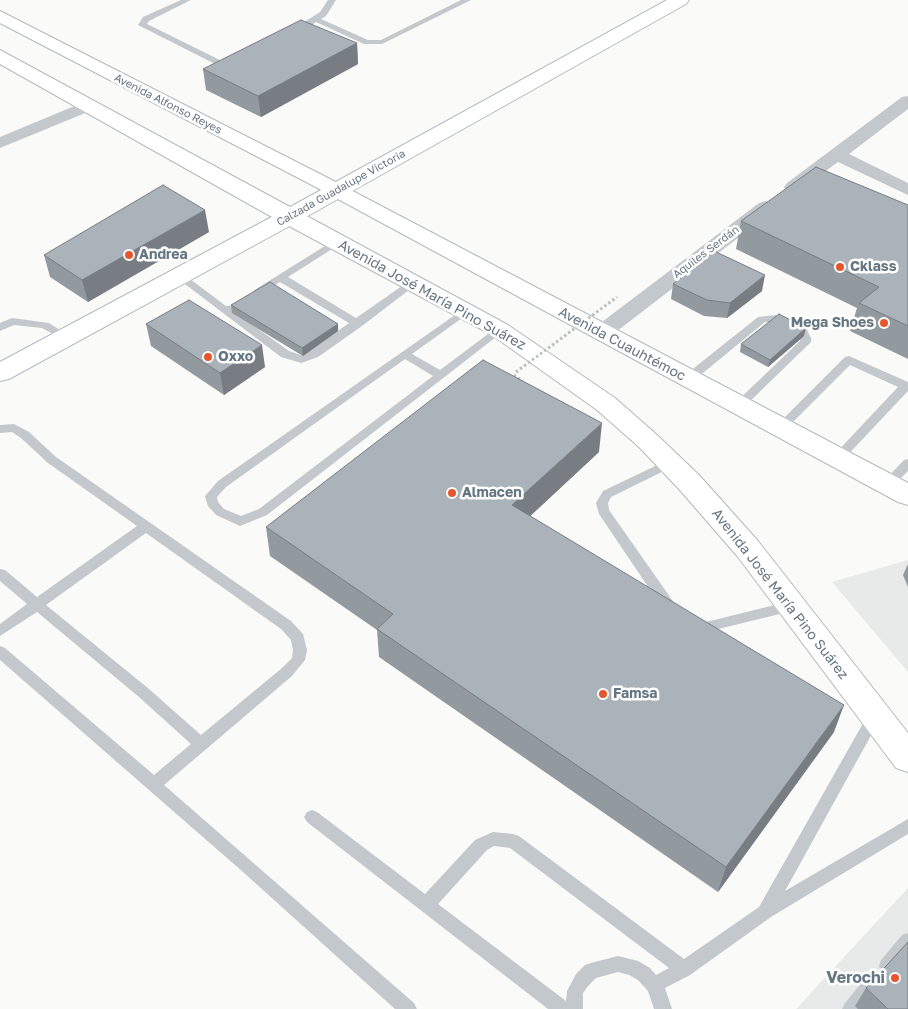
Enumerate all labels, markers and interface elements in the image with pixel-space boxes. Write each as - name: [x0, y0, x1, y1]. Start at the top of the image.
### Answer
- street label: Avenida Alfonso Reyes: [112, 71, 224, 137]
- street label: Calzada Guadalupe Victoria: [274, 147, 408, 229]
- street label: Aquiles Serdán: [670, 223, 742, 281]
- street label: Avenida José María Pino Suárez: [335, 236, 529, 354]
- place label: Andrea: [139, 247, 188, 263]
- marker: Andrea: [123, 249, 135, 261]
- place label: Cklass: [850, 259, 897, 275]
- marker: Cklass: [834, 261, 846, 273]
- street label: Avenida Cuauhtémoc: [556, 303, 688, 385]
- place label: Mega Shoes: [791, 315, 874, 331]
- marker: Mega Shoes: [878, 317, 890, 329]
- place label: Oxxo: [218, 349, 253, 365]
- marker: Oxxo: [202, 351, 214, 363]
- place label: Almacen: [462, 485, 522, 501]
- marker: Almacen: [446, 487, 458, 499]
- street label: Avenida José María Pino Suárez: [708, 505, 852, 683]
- place label: Famsa: [613, 686, 657, 702]
- marker: Famsa: [597, 688, 609, 700]
- place label: Verochi: [826, 968, 885, 988]
- marker: Verochi: [889, 972, 901, 984]

